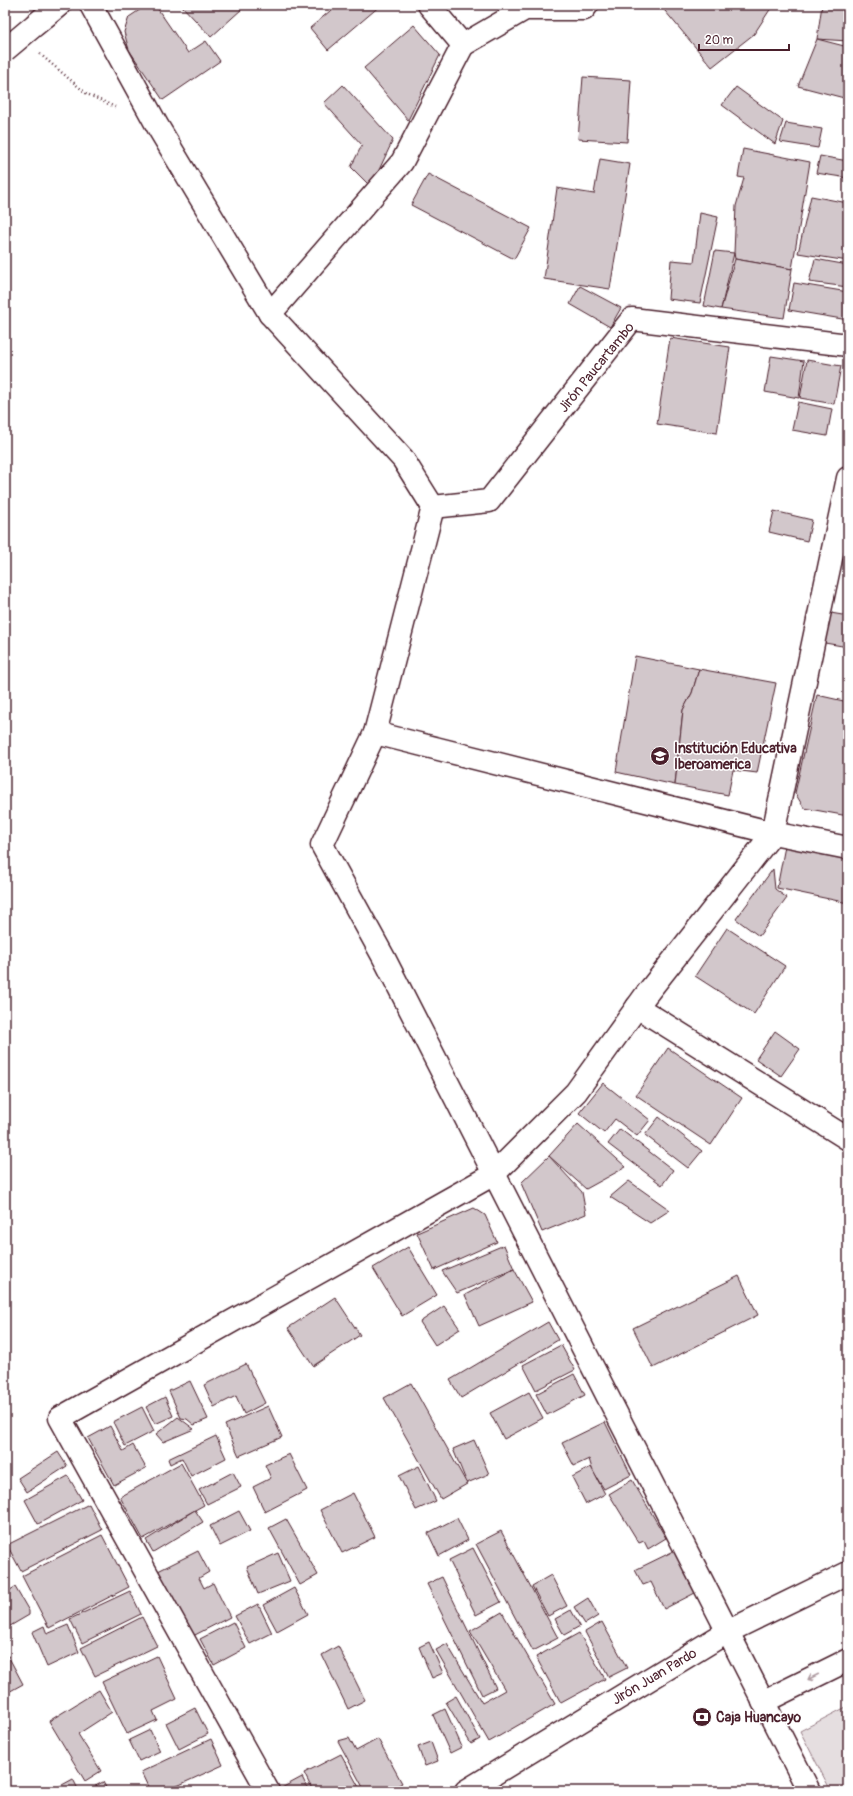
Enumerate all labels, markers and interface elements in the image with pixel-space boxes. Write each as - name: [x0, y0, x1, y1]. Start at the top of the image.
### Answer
- scale bar: [699, 26, 789, 52]
- text: 20 m: [705, 33, 734, 48]
- street label: Jirón Paucartambo: [555, 319, 638, 416]
- place label: Institución Educativa Iberoamerica: [674, 740, 797, 773]
- school or university icon: Institución Educativa Iberoamerica: [649, 745, 671, 767]
- street label: Jirón Juan Pardo: [609, 1644, 700, 1708]
- one-way arrow: [807, 1674, 819, 1681]
- bank icon: Caja Huancayo: [691, 1706, 713, 1728]
- place label: Caja Huancayo: [716, 1709, 801, 1726]

